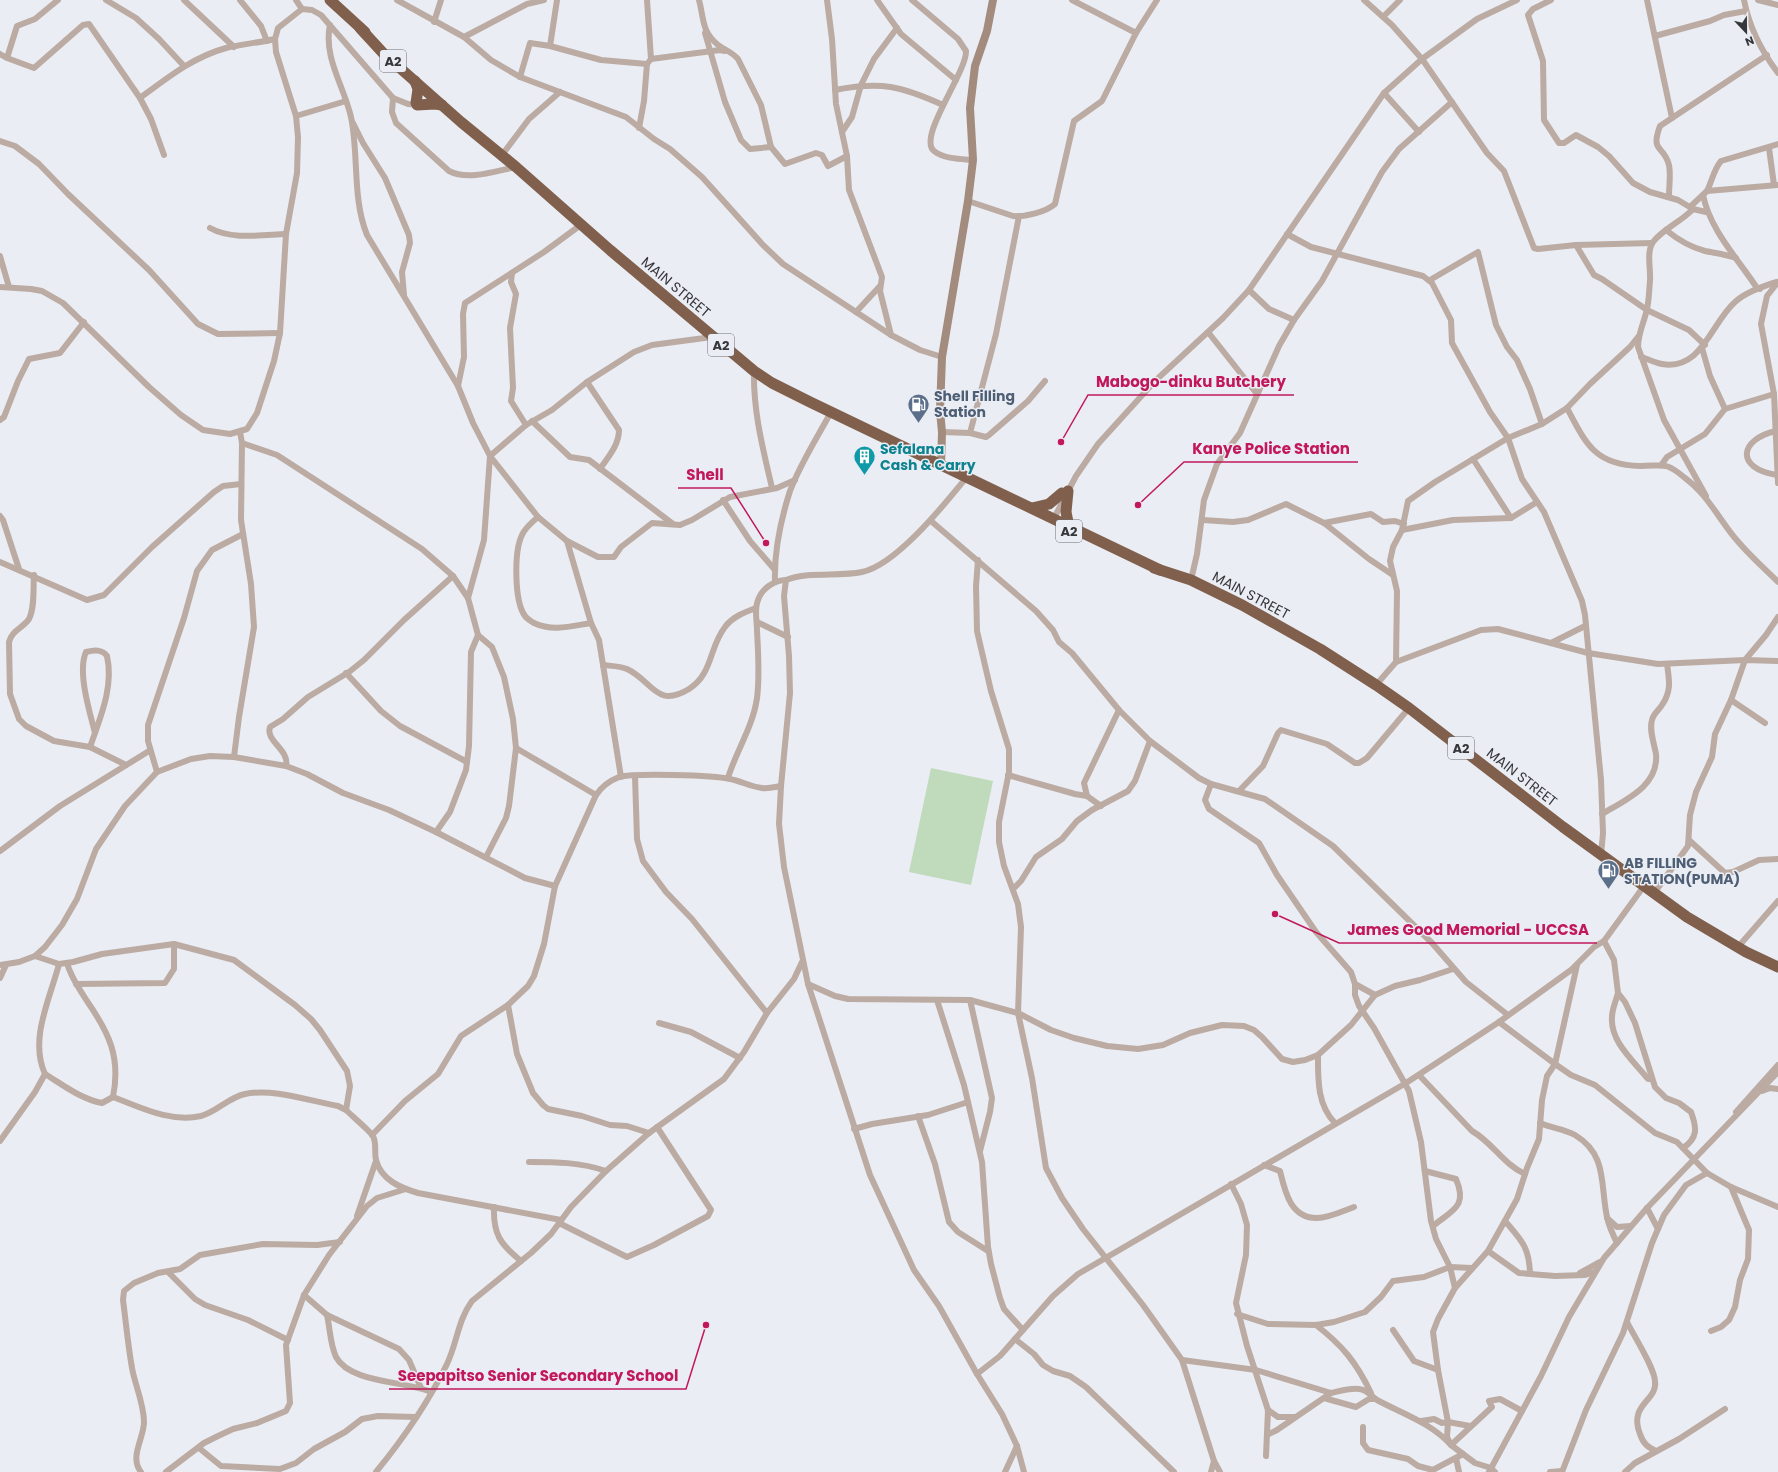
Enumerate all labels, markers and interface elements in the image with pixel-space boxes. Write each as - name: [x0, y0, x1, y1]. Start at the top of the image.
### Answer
- north arrow: [1726, 12, 1766, 52]
- text: N: [1743, 32, 1757, 50]
- road number: A2: [380, 50, 406, 72]
- street label: MAIN STREET: [637, 252, 715, 322]
- road number: A2: [708, 334, 734, 356]
- callout: Mabogo-dinku Butchery: [1088, 368, 1294, 395]
- text: Mabogo-dinku Butchery: [1096, 371, 1286, 392]
- place label: Shell Filling Station: [934, 386, 1015, 422]
- fuel station icon: Shell Filling Station: [906, 391, 932, 424]
- callout: Kanye Police Station: [1184, 435, 1358, 462]
- text: Kanye Police Station: [1192, 438, 1350, 459]
- place label: Sefalana Cash & Carry: [880, 439, 976, 475]
- building icon: Sefalana Cash & Carry: [852, 444, 878, 477]
- callout: Shell: [678, 461, 731, 488]
- text: Shell: [686, 464, 724, 485]
- road number: A2: [1056, 520, 1082, 542]
- street label: MAIN STREET: [1209, 566, 1293, 624]
- road number: A2: [1448, 737, 1474, 759]
- street label: MAIN STREET: [1482, 743, 1562, 811]
- place label: AB FILLING STATION(PUMA): [1624, 853, 1740, 889]
- fuel station icon: AB FILLING STATION(PUMA): [1596, 858, 1622, 891]
- callout: James Good Memorial - UCCSA: [1339, 916, 1597, 943]
- text: James Good Memorial - UCCSA: [1347, 919, 1589, 940]
- callout: Seepapitso Senior Secondary School: [389, 1362, 686, 1389]
- text: Seepapitso Senior Secondary School: [398, 1365, 678, 1386]

